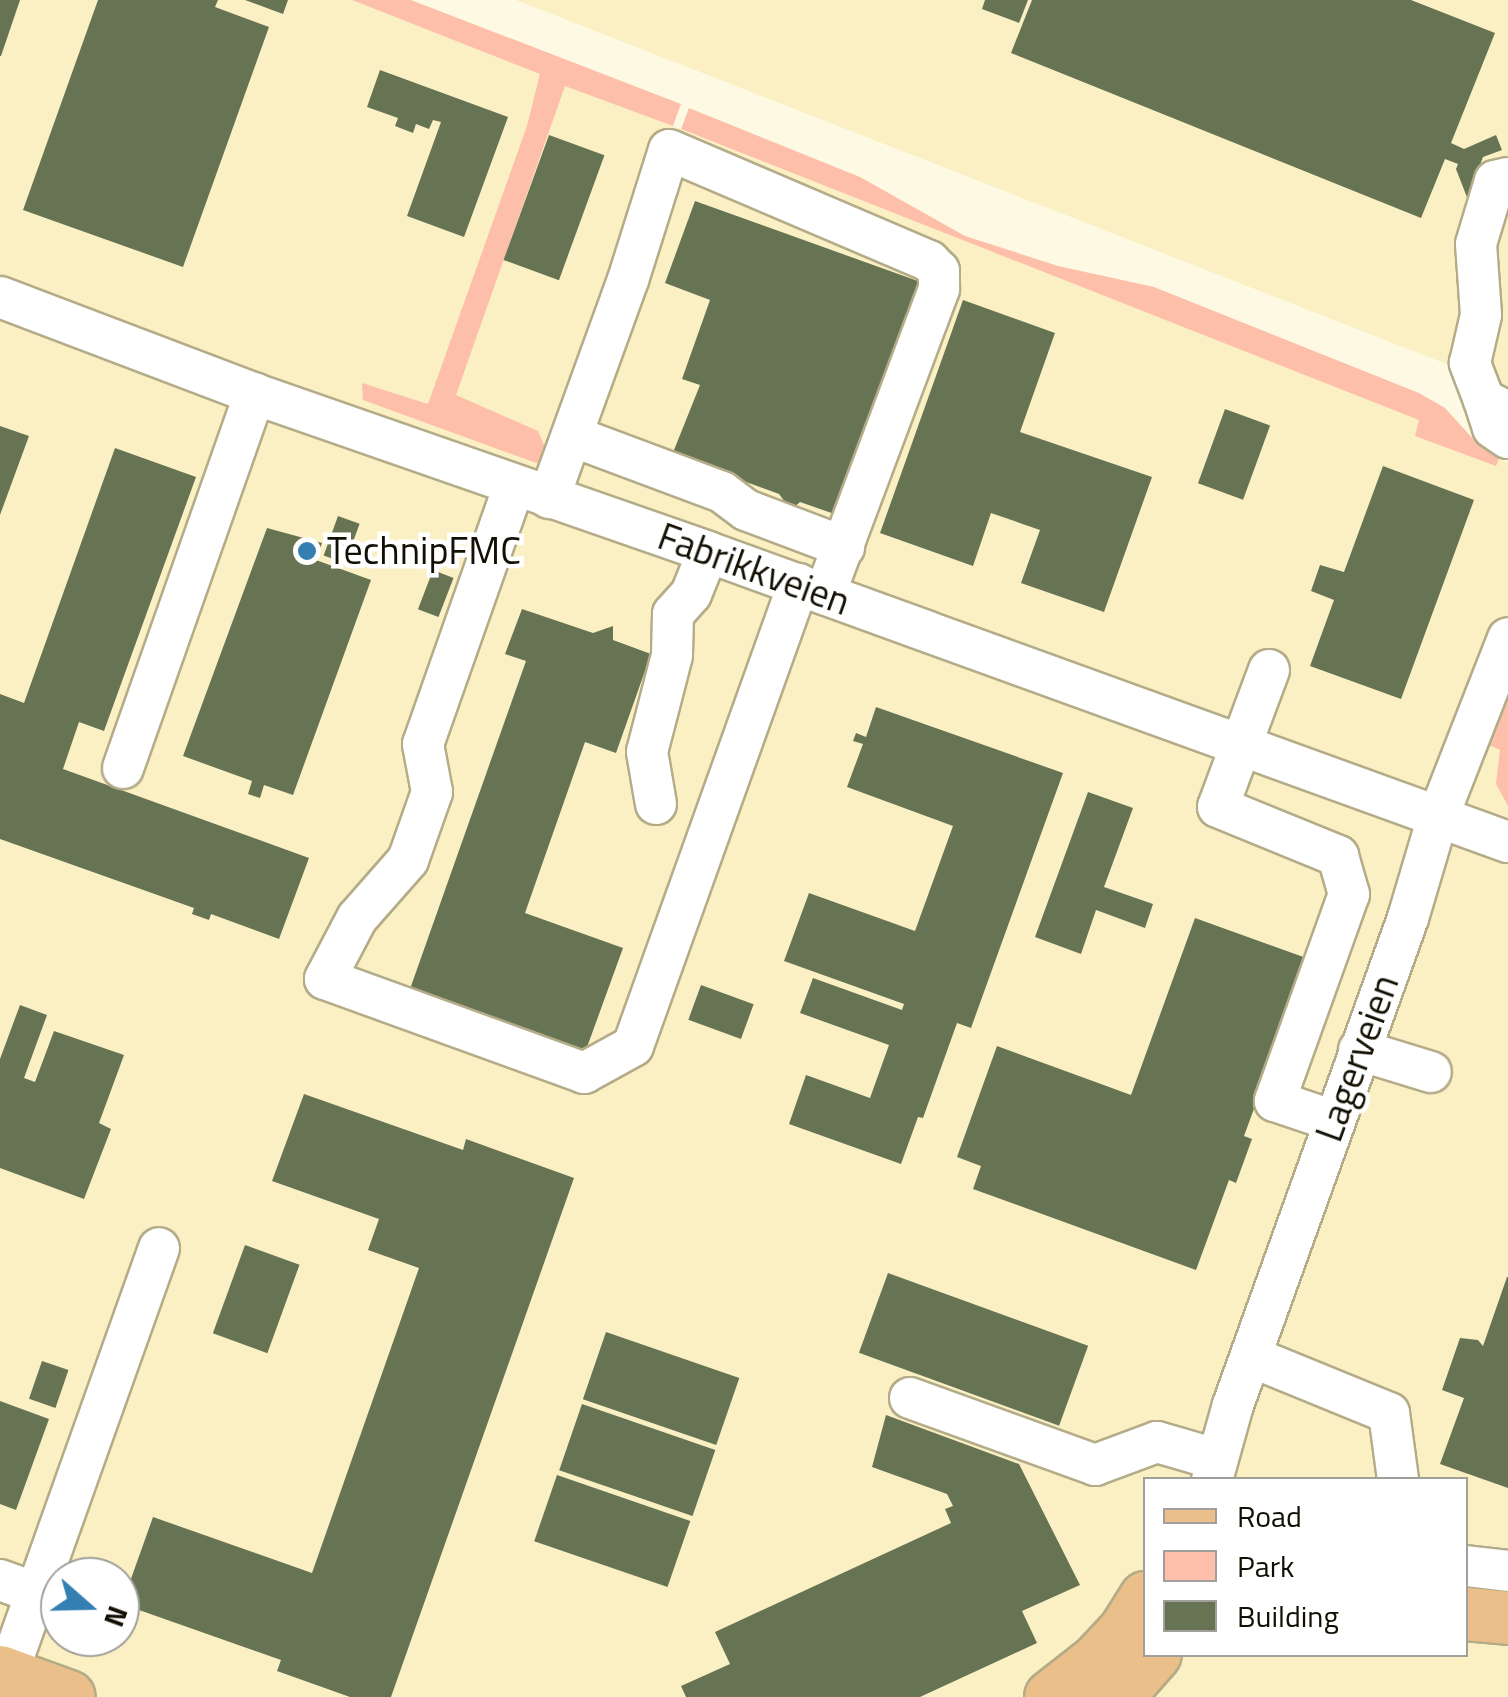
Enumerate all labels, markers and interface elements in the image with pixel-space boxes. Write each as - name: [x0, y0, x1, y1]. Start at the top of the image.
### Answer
- street label: Fabrikkveien: [652, 513, 856, 625]
- place label: TechnipFMC: [327, 528, 521, 574]
- marker: TechnipFMC: [296, 540, 318, 562]
- street label: Lagerveien: [1306, 968, 1408, 1148]
- legend: [1143, 1477, 1468, 1657]
- text: Road: [1237, 1493, 1302, 1539]
- text: Park: [1237, 1543, 1294, 1589]
- north arrow: [40, 1557, 140, 1657]
- text: Building: [1237, 1593, 1339, 1639]
- text: N: [93, 1600, 140, 1633]

